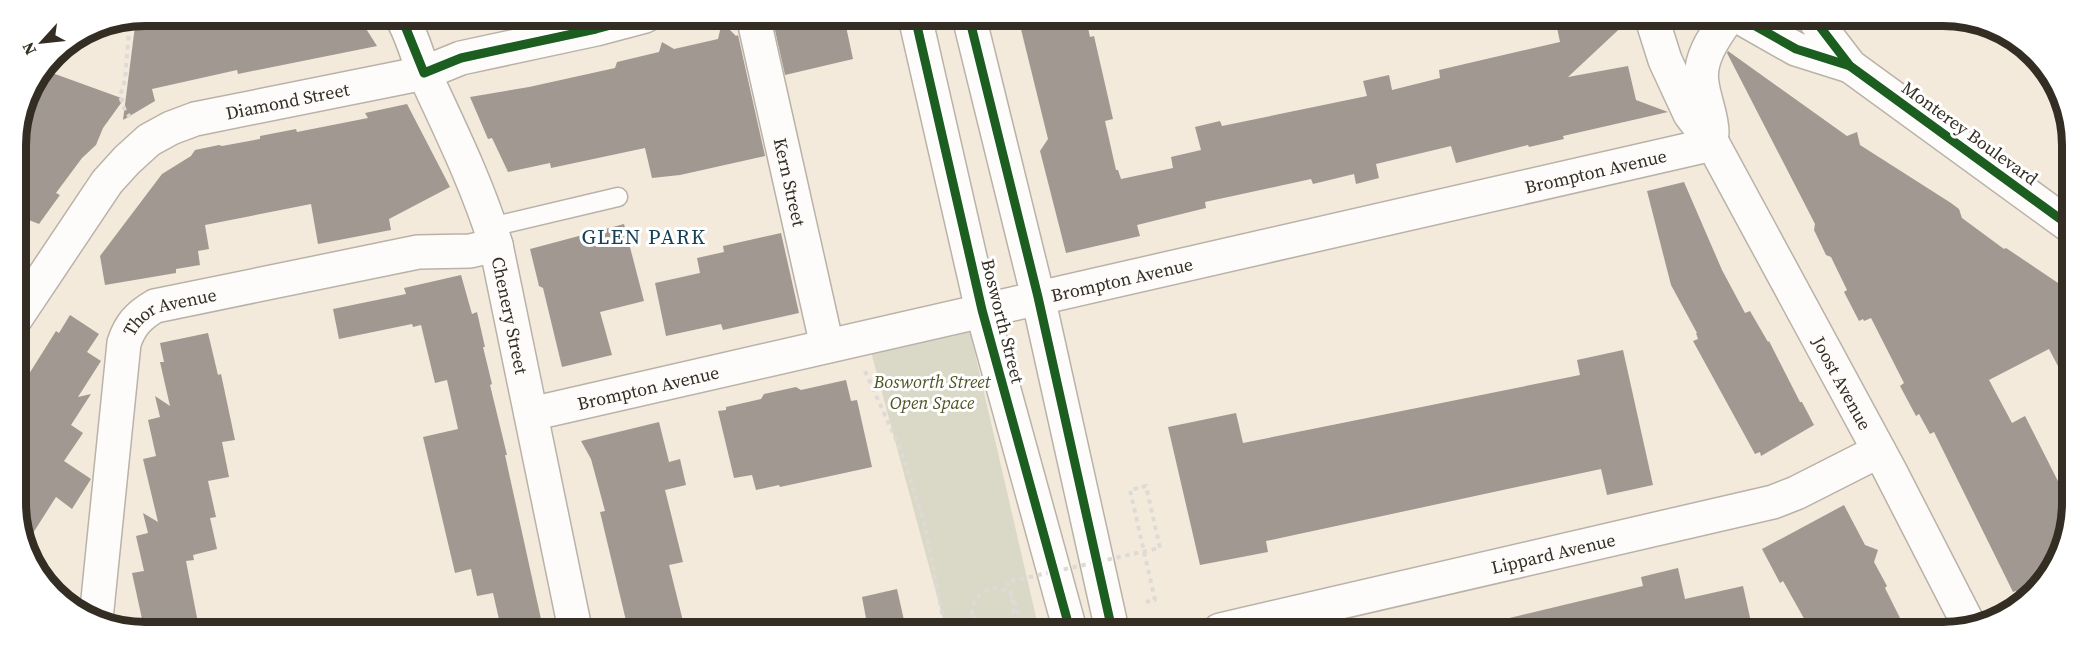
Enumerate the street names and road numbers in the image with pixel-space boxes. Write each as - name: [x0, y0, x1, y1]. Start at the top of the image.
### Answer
- street label: Monterey Boulevard: [1897, 75, 2043, 191]
- street label: Diamond Street: [223, 76, 351, 125]
- street label: Kern Street: [768, 135, 812, 229]
- street label: Brompton Avenue: [1522, 142, 1669, 199]
- street label: Brompton Avenue: [1048, 251, 1195, 307]
- street label: Chenery Street: [486, 254, 535, 376]
- street label: Bosworth Street: [975, 256, 1031, 386]
- street label: Thor Avenue: [116, 281, 219, 340]
- street label: Joost Avenue: [1806, 331, 1878, 434]
- street label: Brompton Avenue: [575, 359, 721, 416]
- street label: Lippard Avenue: [1489, 526, 1618, 579]

